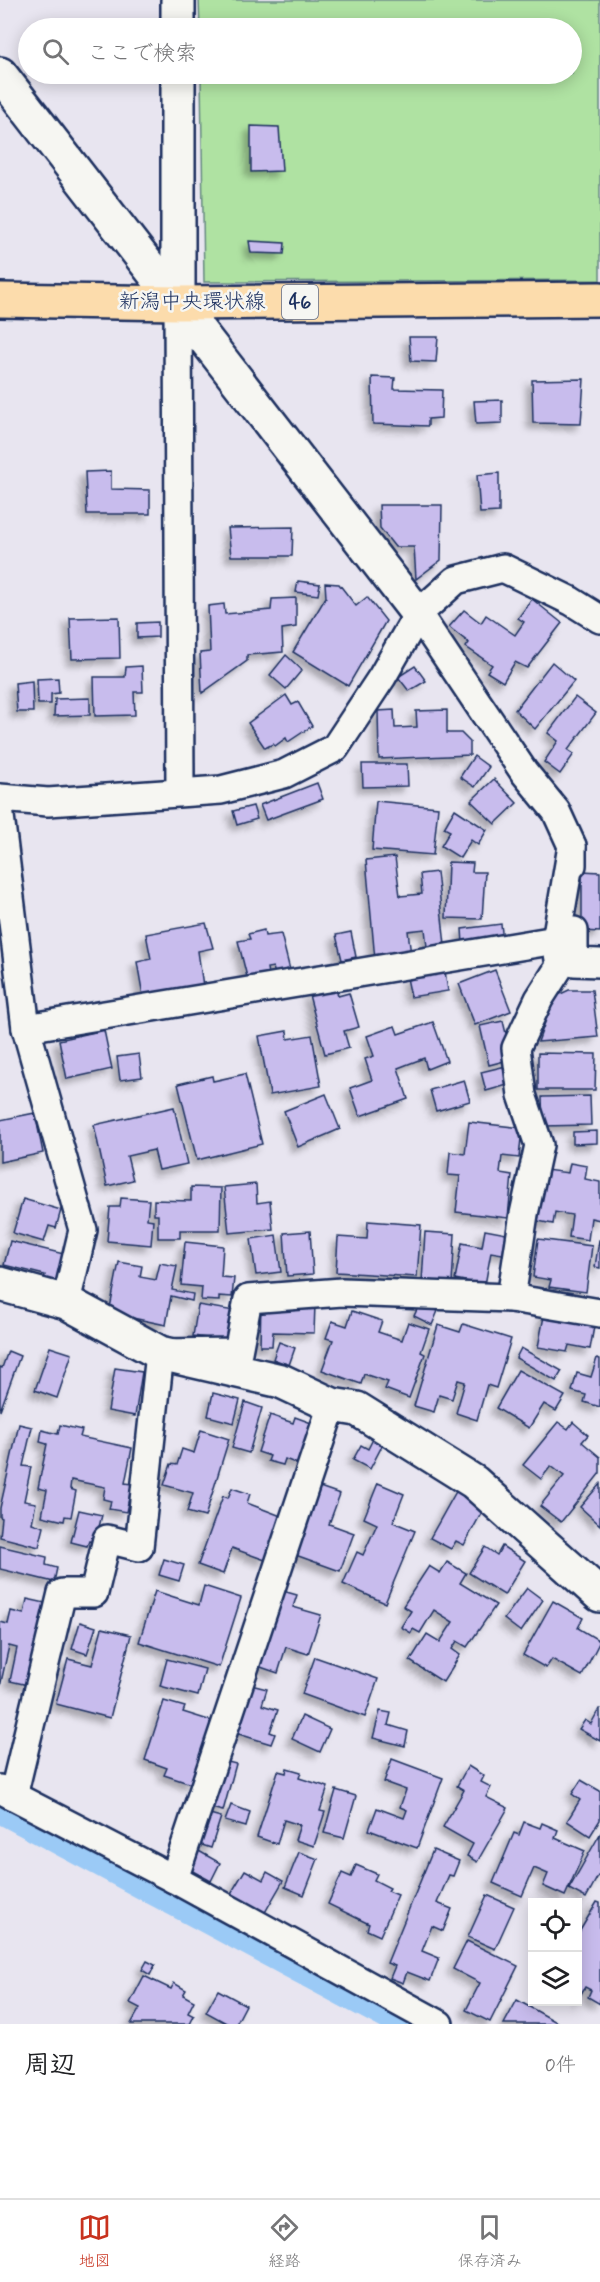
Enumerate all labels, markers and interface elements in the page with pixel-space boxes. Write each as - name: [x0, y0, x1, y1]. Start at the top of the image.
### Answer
- search box: [18, 18, 582, 84]
- icon: search: [39, 35, 72, 68]
- text: ここで検索: [87, 40, 197, 68]
- road number: 46: [282, 285, 318, 319]
- street label: 新潟中央環状線: [119, 288, 266, 316]
- map controls: [528, 1898, 582, 2006]
- button: locate: [528, 1898, 582, 1952]
- button: layers: [528, 1952, 582, 2006]
- text: 周辺: [24, 2049, 76, 2083]
- text: 0件: [545, 2052, 576, 2079]
- tab: 地図: [78, 2211, 111, 2272]
- tab: 経路: [268, 2211, 301, 2272]
- tab: 保存済み: [458, 2211, 522, 2272]

